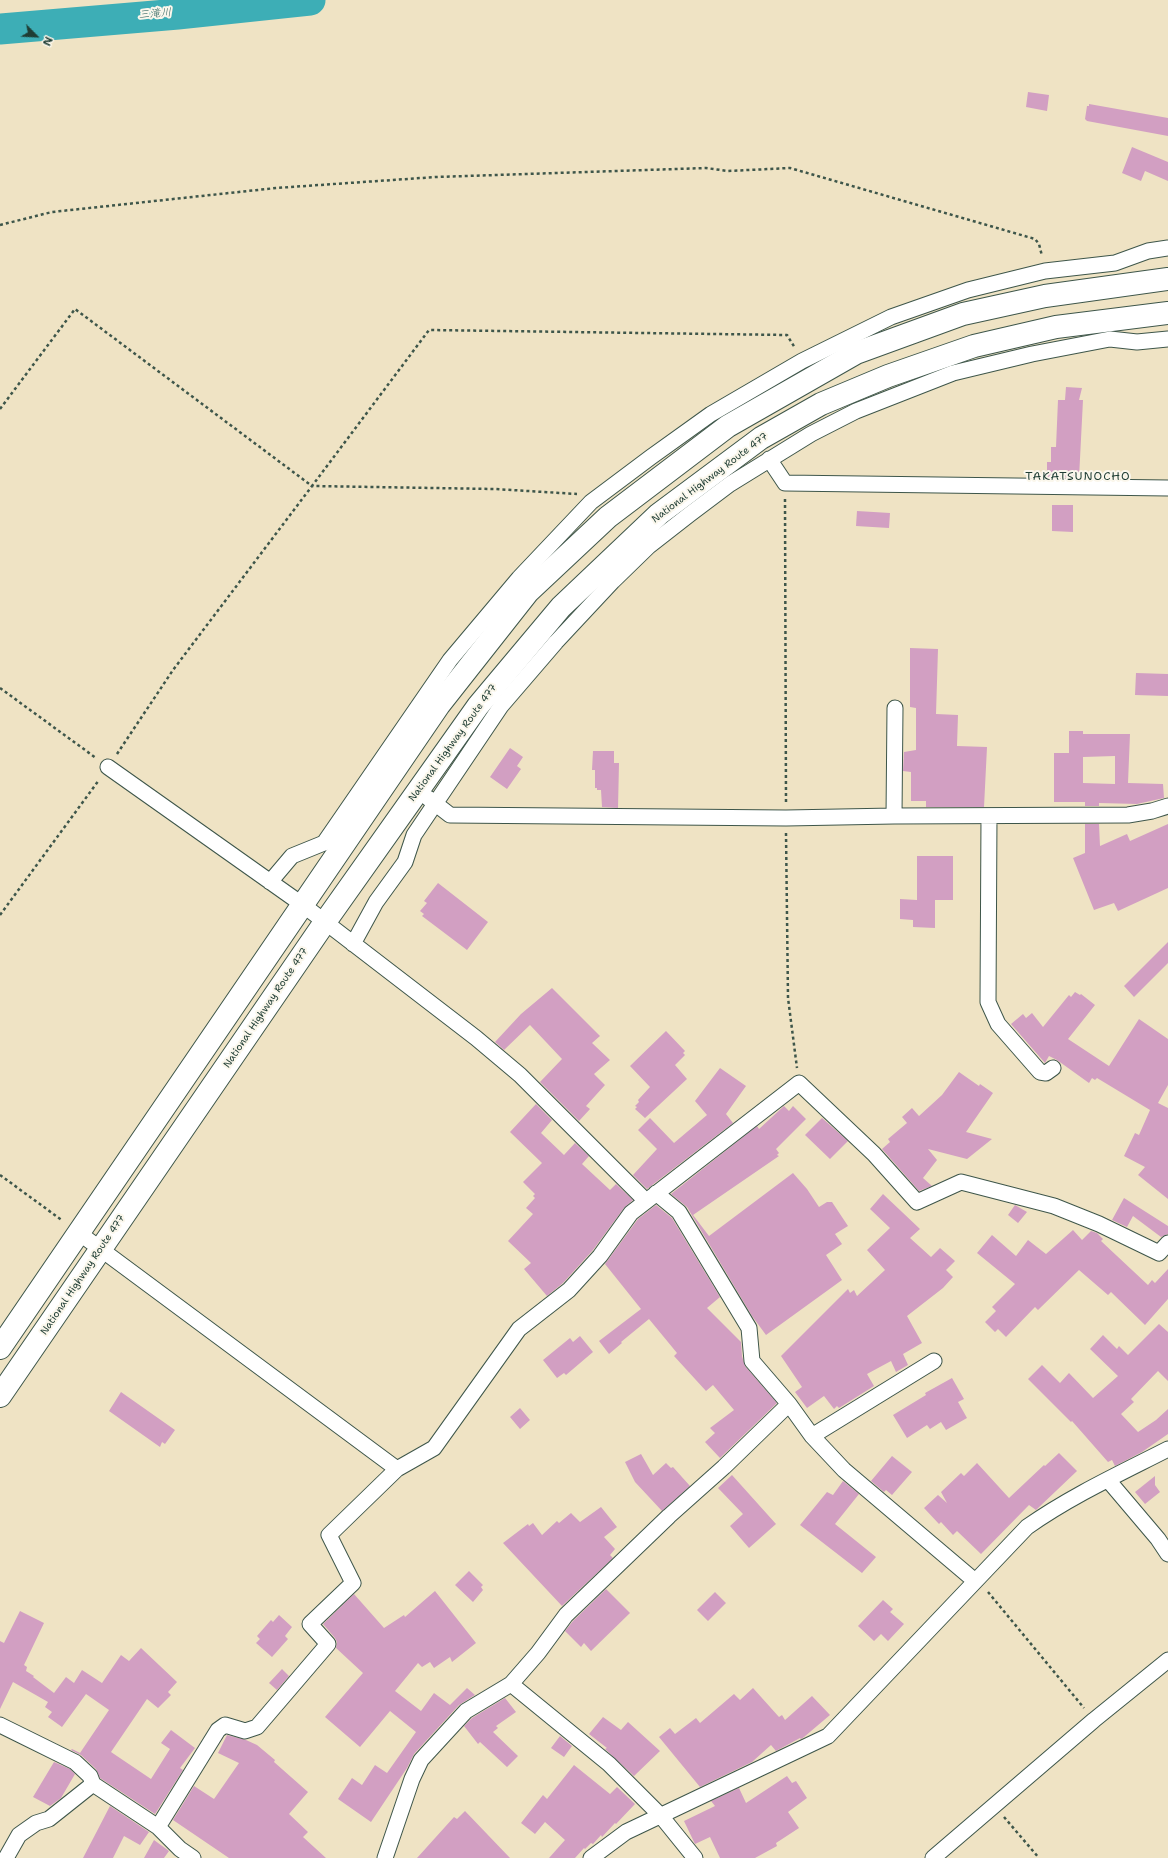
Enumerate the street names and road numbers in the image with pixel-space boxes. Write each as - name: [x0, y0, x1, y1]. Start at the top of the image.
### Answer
- street label: National Highway Route 477: [650, 430, 770, 526]
- street label: National Highway Route 477: [406, 682, 500, 804]
- street label: National Highway Route 477: [221, 946, 311, 1070]
- street label: National Highway Route 477: [38, 1213, 128, 1337]

